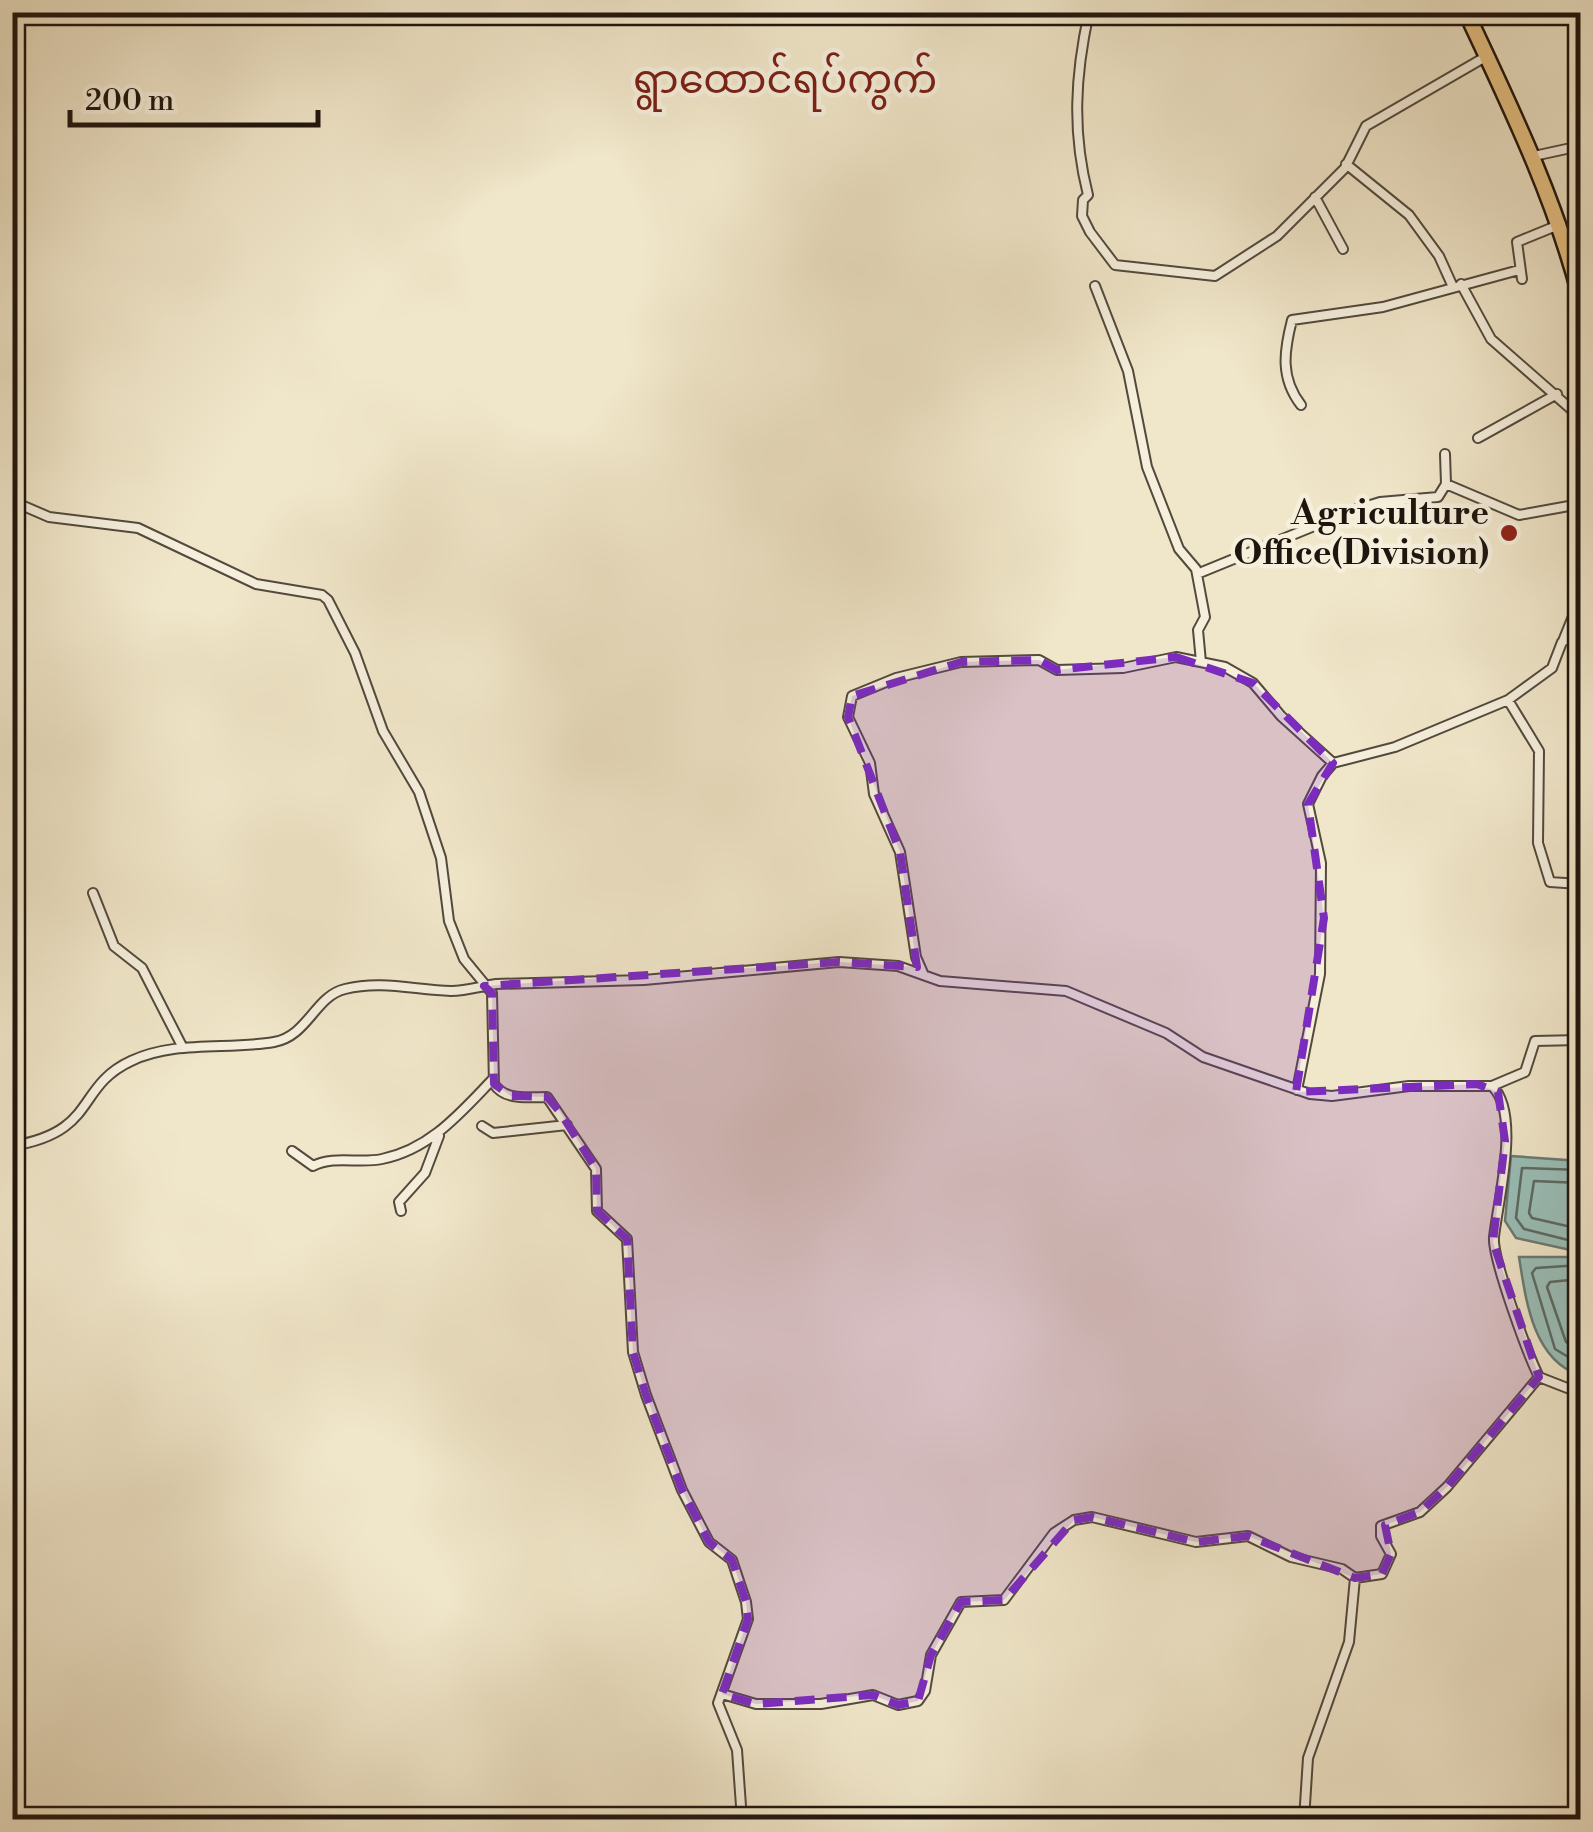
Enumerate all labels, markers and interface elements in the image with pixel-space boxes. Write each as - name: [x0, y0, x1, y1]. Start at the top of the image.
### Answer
- district label: ရွာထောင်ရပ်ကွက်: [633, 52, 937, 112]
- scale bar: [70, 65, 318, 127]
- text: 200 m: [85, 82, 174, 120]
- place label: Agriculture Office(Division): [1233, 492, 1489, 575]
- marker: Agriculture Office(Division): [1498, 522, 1520, 544]

